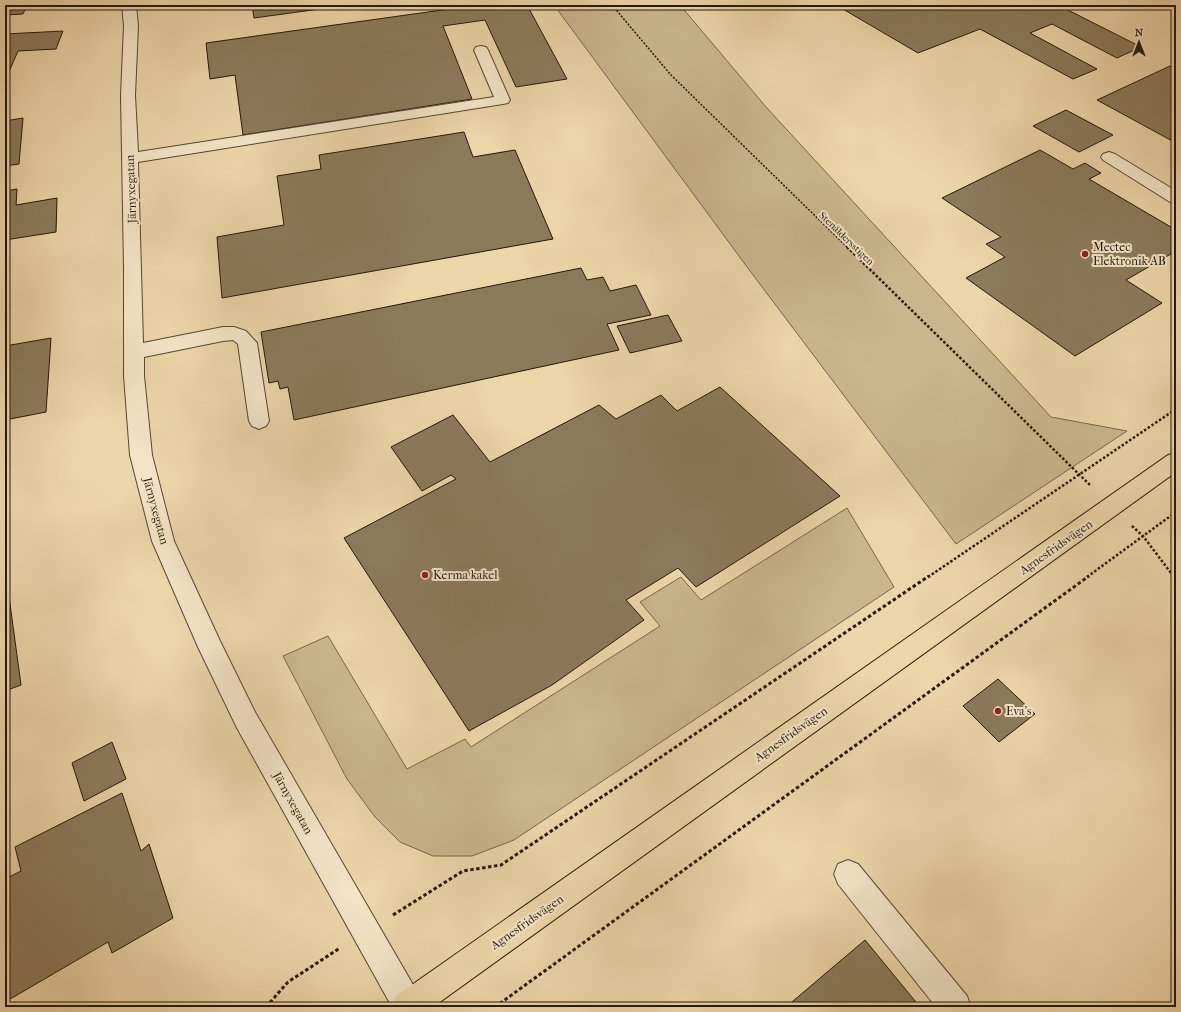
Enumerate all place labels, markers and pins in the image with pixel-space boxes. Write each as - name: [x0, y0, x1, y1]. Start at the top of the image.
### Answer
- place label: Mectec Elektronik AB: [1093, 240, 1166, 268]
- marker: Mectec Elektronik AB: [1080, 249, 1090, 259]
- place label: Kerma kakel: [433, 568, 498, 582]
- marker: Kerma kakel: [420, 570, 430, 580]
- place label: Eva's: [1006, 704, 1032, 718]
- marker: Eva's: [993, 706, 1003, 716]

